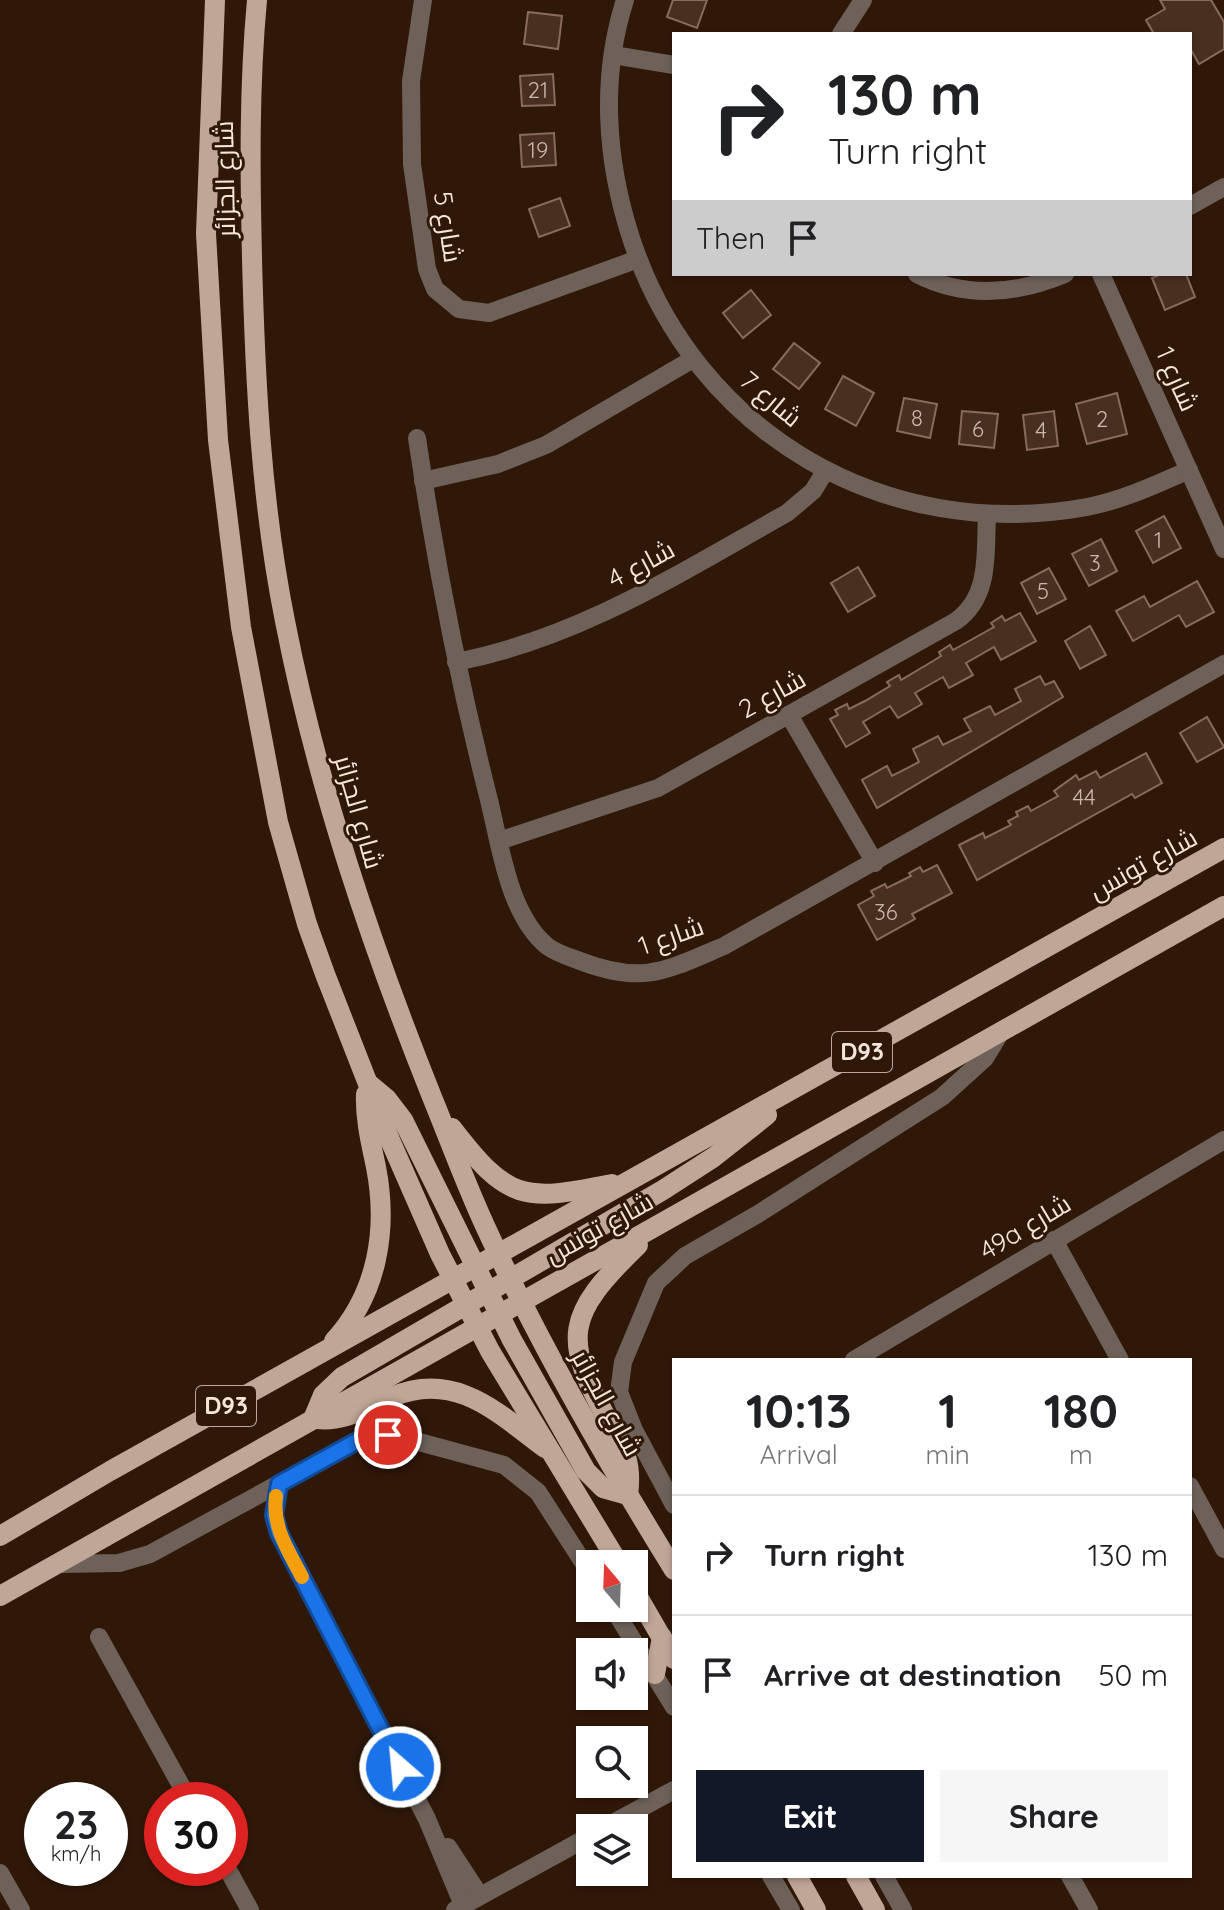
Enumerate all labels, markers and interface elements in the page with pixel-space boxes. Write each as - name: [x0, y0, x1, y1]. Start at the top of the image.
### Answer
- text: 130 m: [828, 59, 982, 129]
- icon: right: [696, 64, 800, 168]
- house number: 21: [528, 76, 548, 104]
- street label: شارع الجزائر: [207, 120, 243, 240]
- text: Turn right: [828, 128, 987, 173]
- house number: 19: [528, 136, 548, 164]
- street label: شارع 5: [426, 189, 470, 265]
- icon: arrive: [781, 216, 825, 260]
- text: Then: [696, 219, 765, 257]
- street label: شارع 1: [1148, 341, 1206, 417]
- street label: شارع 7: [733, 363, 809, 435]
- house number: 8: [911, 404, 923, 432]
- house number: 2: [1096, 405, 1108, 433]
- house number: 6: [972, 415, 984, 443]
- house number: 4: [1035, 416, 1047, 444]
- house number: 1: [1154, 526, 1162, 554]
- street label: شارع 4: [602, 532, 680, 596]
- house number: 3: [1089, 549, 1101, 577]
- house number: 5: [1037, 577, 1049, 605]
- street label: شارع 2: [732, 662, 812, 726]
- street label: شارع الجزائر: [326, 749, 391, 873]
- house number: 44: [1072, 783, 1096, 811]
- street label: شارع تونس: [1083, 820, 1203, 908]
- house number: 36: [874, 898, 898, 926]
- street label: شارع 1: [634, 909, 708, 963]
- road number: D93: [832, 1032, 892, 1072]
- street label: شارع تونس: [539, 1184, 659, 1272]
- street label: 49a شارع: [973, 1186, 1077, 1268]
- street label: شارع الجزائر: [563, 1342, 650, 1462]
- text: 10:13: [746, 1380, 852, 1440]
- text: 1: [938, 1380, 957, 1440]
- text: 180: [1044, 1380, 1118, 1440]
- road number: D93: [196, 1386, 256, 1426]
- pin: [354, 1401, 422, 1469]
- icon: arrive: [366, 1413, 410, 1457]
- text: Arrival: [760, 1438, 838, 1471]
- text: min: [925, 1438, 970, 1471]
- text: m: [1069, 1438, 1093, 1471]
- icon: right: [696, 1533, 740, 1577]
- text: Turn right: [764, 1536, 905, 1574]
- text: 130 m: [1088, 1536, 1168, 1574]
- north arrow: [576, 1550, 648, 1622]
- map controls: [576, 1550, 648, 1886]
- button: sound: [576, 1638, 648, 1710]
- icon: arrive: [696, 1653, 740, 1697]
- text: Arrive at destination: [764, 1656, 1062, 1694]
- text: 50 m: [1098, 1656, 1168, 1694]
- position arrow: [358, 1725, 442, 1809]
- button: search: [576, 1726, 648, 1798]
- button: Exit: [696, 1770, 924, 1862]
- button: Share: [940, 1770, 1168, 1862]
- speed limit sign: 30: [144, 1782, 248, 1886]
- text: 23: [54, 1799, 98, 1849]
- button: layers: [576, 1814, 648, 1886]
- text: km/h: [51, 1841, 101, 1866]

